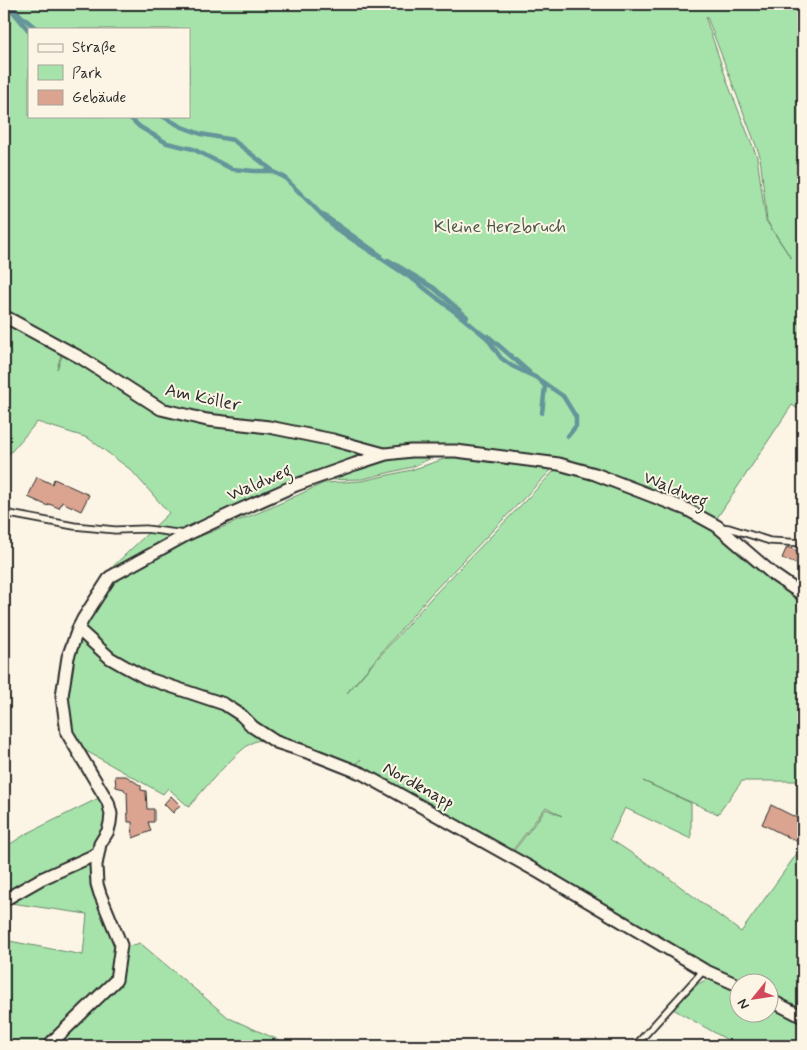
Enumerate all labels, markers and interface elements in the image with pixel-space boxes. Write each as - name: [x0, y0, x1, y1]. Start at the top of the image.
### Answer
- legend: [28, 28, 190, 118]
- text: Straße: [72, 38, 116, 58]
- text: Park: [72, 64, 102, 84]
- text: Gebäude: [72, 88, 126, 108]
- park label: Kleine Herzbruch: [434, 215, 566, 239]
- street label: Am Köller: [163, 378, 243, 418]
- street label: Waldweg: [223, 459, 296, 509]
- street label: Waldweg: [639, 466, 712, 516]
- street label: Nordknapp: [378, 756, 459, 815]
- north arrow: [730, 972, 780, 1022]
- text: N: [733, 995, 754, 1013]

